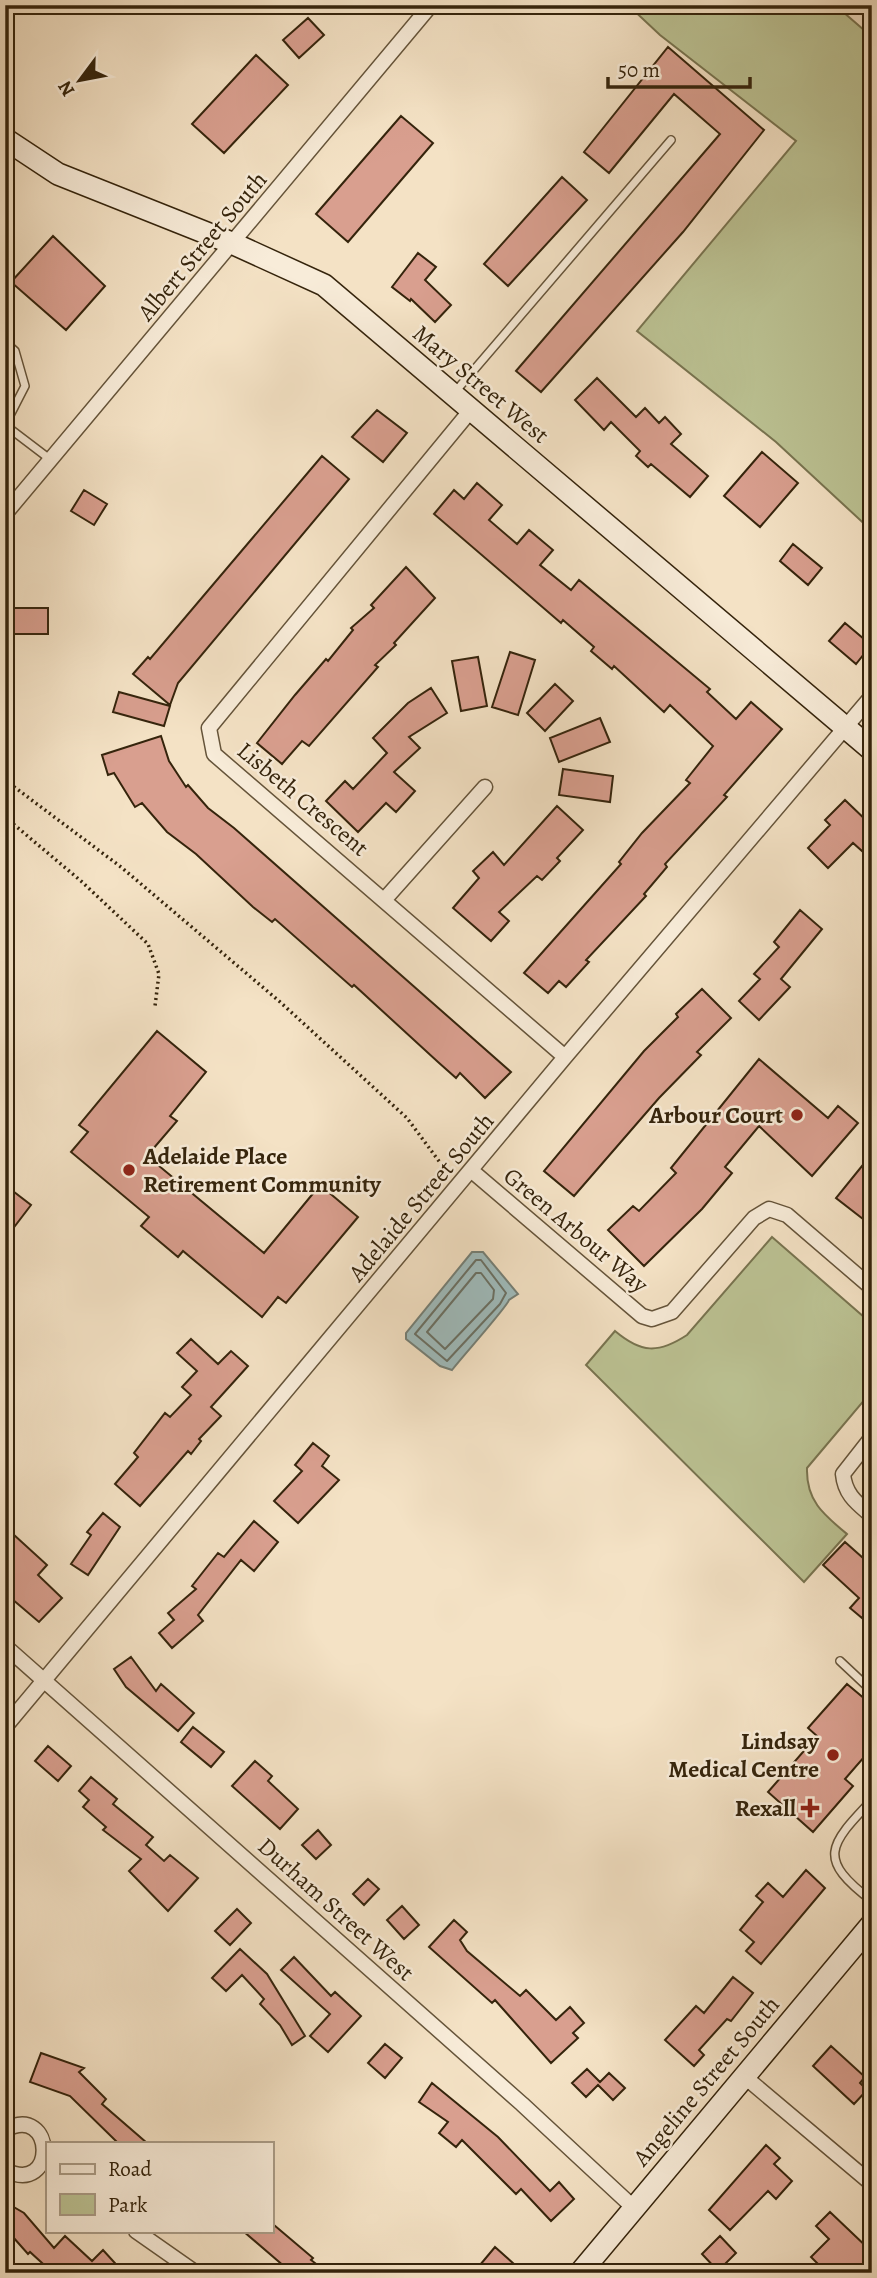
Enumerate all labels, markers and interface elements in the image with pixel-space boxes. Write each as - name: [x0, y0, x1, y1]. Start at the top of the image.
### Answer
- north arrow: [46, 46, 116, 116]
- scale bar: [608, 46, 749, 90]
- text: 50 m: [618, 56, 660, 84]
- text: N: [52, 76, 81, 101]
- street label: Albert Street South: [129, 164, 274, 328]
- street label: Mary Street West: [406, 317, 556, 451]
- street label: Lisbeth Crescent: [230, 734, 376, 864]
- place label: Arbour Court: [648, 1099, 783, 1131]
- street label: Adelaide Street South: [340, 1106, 501, 1289]
- marker: Arbour Court: [789, 1107, 805, 1123]
- place label: Adelaide Place Retirement Community: [142, 1140, 382, 1200]
- street label: Green Arbour Way: [497, 1160, 655, 1300]
- marker: Adelaide Place Retirement Community: [121, 1162, 137, 1178]
- place label: Lindsay Medical Centre: [668, 1725, 820, 1785]
- marker: Lindsay Medical Centre: [825, 1747, 841, 1763]
- place label: Rexall: [735, 1792, 797, 1824]
- marker: Rexall: [802, 1800, 818, 1816]
- street label: Durham Street West: [251, 1830, 421, 1988]
- street label: Angeline Street South: [625, 1989, 787, 2173]
- legend: [46, 2142, 273, 2232]
- text: Road: [108, 2155, 152, 2183]
- text: Park: [108, 2191, 148, 2219]

